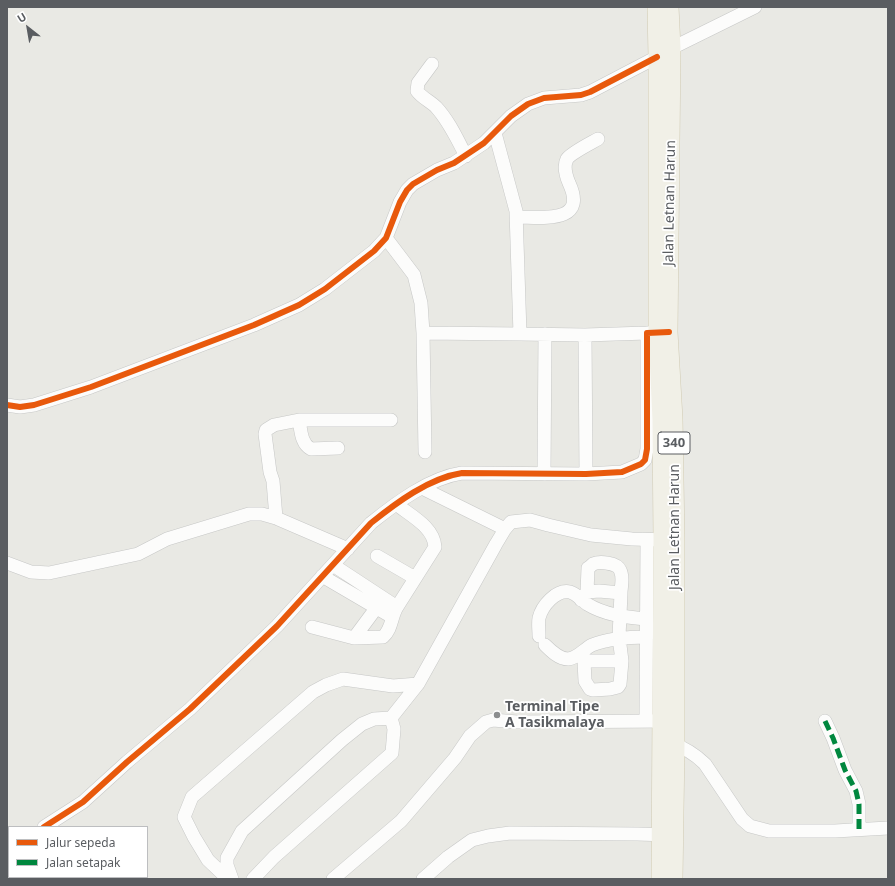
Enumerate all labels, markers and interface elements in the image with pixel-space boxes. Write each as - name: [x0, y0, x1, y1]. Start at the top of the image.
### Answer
- north arrow: [8, 8, 48, 48]
- text: U: [14, 9, 29, 26]
- street label: Jalan Letnan Harun: [661, 140, 679, 266]
- road number: 340: [658, 432, 690, 454]
- street label: Jalan Letnan Harun: [667, 464, 683, 590]
- place label: Terminal Tipe A Tasikmalaya: [505, 699, 605, 732]
- marker: Terminal Tipe A Tasikmalaya: [492, 710, 502, 720]
- legend: [8, 826, 148, 878]
- text: Jalur sepeda: [46, 834, 115, 851]
- text: Jalan setapak: [46, 854, 120, 871]

